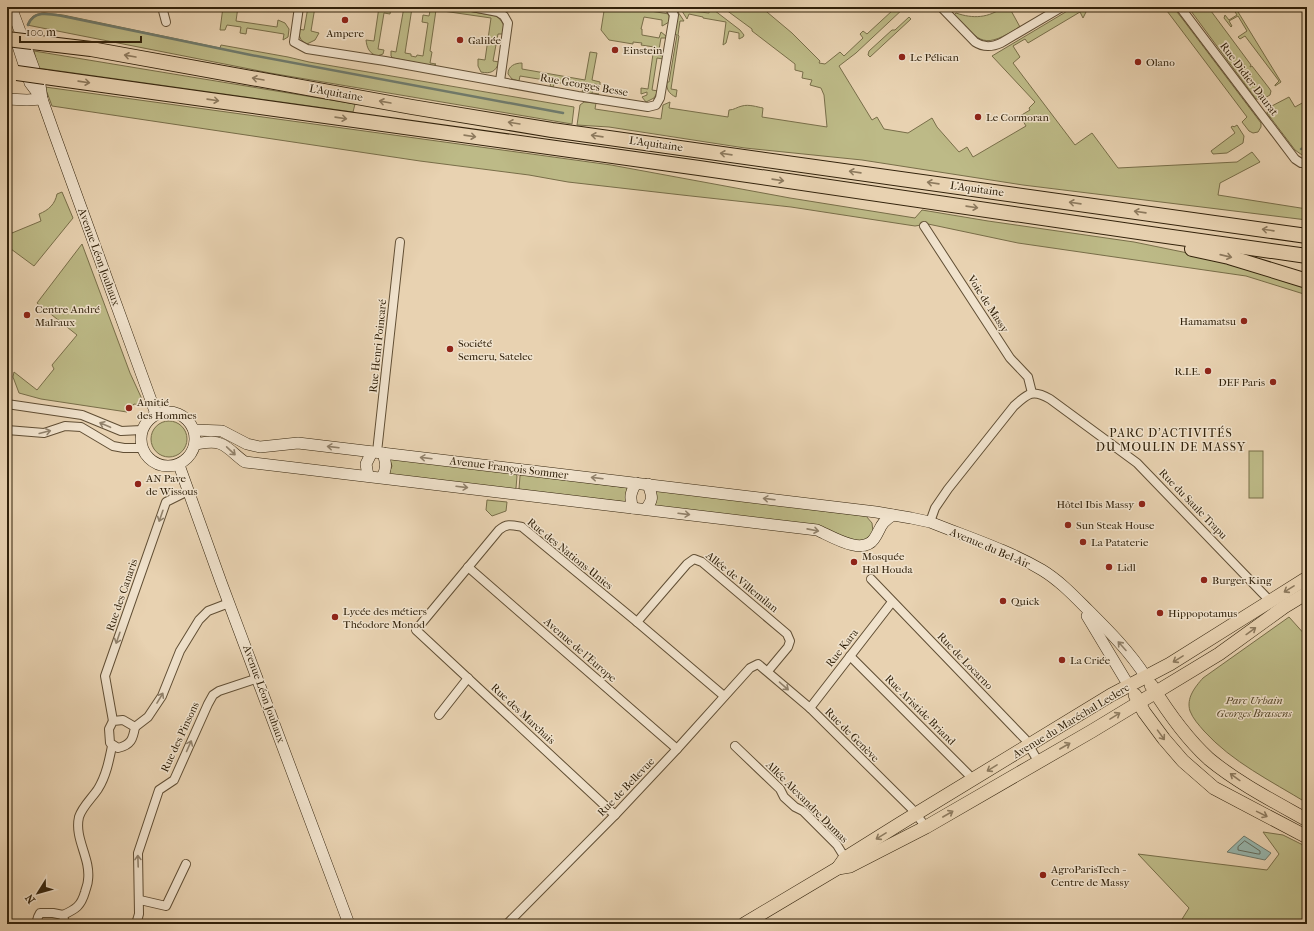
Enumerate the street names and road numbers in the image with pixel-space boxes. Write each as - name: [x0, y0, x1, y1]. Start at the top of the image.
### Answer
- street label: Rue Didier Daurat: [1217, 40, 1281, 118]
- street label: Rue Georges Besse: [539, 71, 630, 99]
- street label: L'Aquitaine: [308, 82, 364, 104]
- street label: L'Aquitaine: [628, 134, 684, 154]
- street label: L'Aquitaine: [949, 179, 1005, 199]
- street label: Avenue Léon Jouhaux: [75, 205, 123, 308]
- street label: Voie de Massy: [964, 272, 1012, 336]
- street label: Rue Henri Poincaré: [367, 298, 389, 393]
- street label: Avenue François Sommer: [448, 454, 569, 482]
- street label: Rue du Saule Trapu: [1156, 466, 1230, 542]
- street label: Rue des Nations-Unies: [525, 515, 615, 593]
- street label: Avenue du Bel-Air: [947, 525, 1032, 571]
- street label: Allée de Villemilan: [703, 548, 781, 615]
- street label: Rue des Canaris: [104, 557, 140, 633]
- street label: Avenue de l'Europe: [540, 614, 619, 685]
- street label: Rue Kara: [823, 626, 861, 670]
- street label: Rue de Locarno: [934, 630, 996, 693]
- street label: Avenue Léon Jouhaux: [240, 642, 288, 745]
- street label: Rue Aristide Briand: [882, 672, 959, 749]
- street label: Rue des Marchais: [488, 681, 558, 747]
- street label: Avenue du Maréchal Leclerc: [1009, 681, 1132, 762]
- street label: Rue des Pinsons: [158, 700, 202, 774]
- street label: Rue de Genève: [822, 705, 882, 765]
- street label: Rue de Bellevue: [595, 755, 658, 819]
- street label: Allée Alexandre Dumas: [763, 758, 851, 846]

